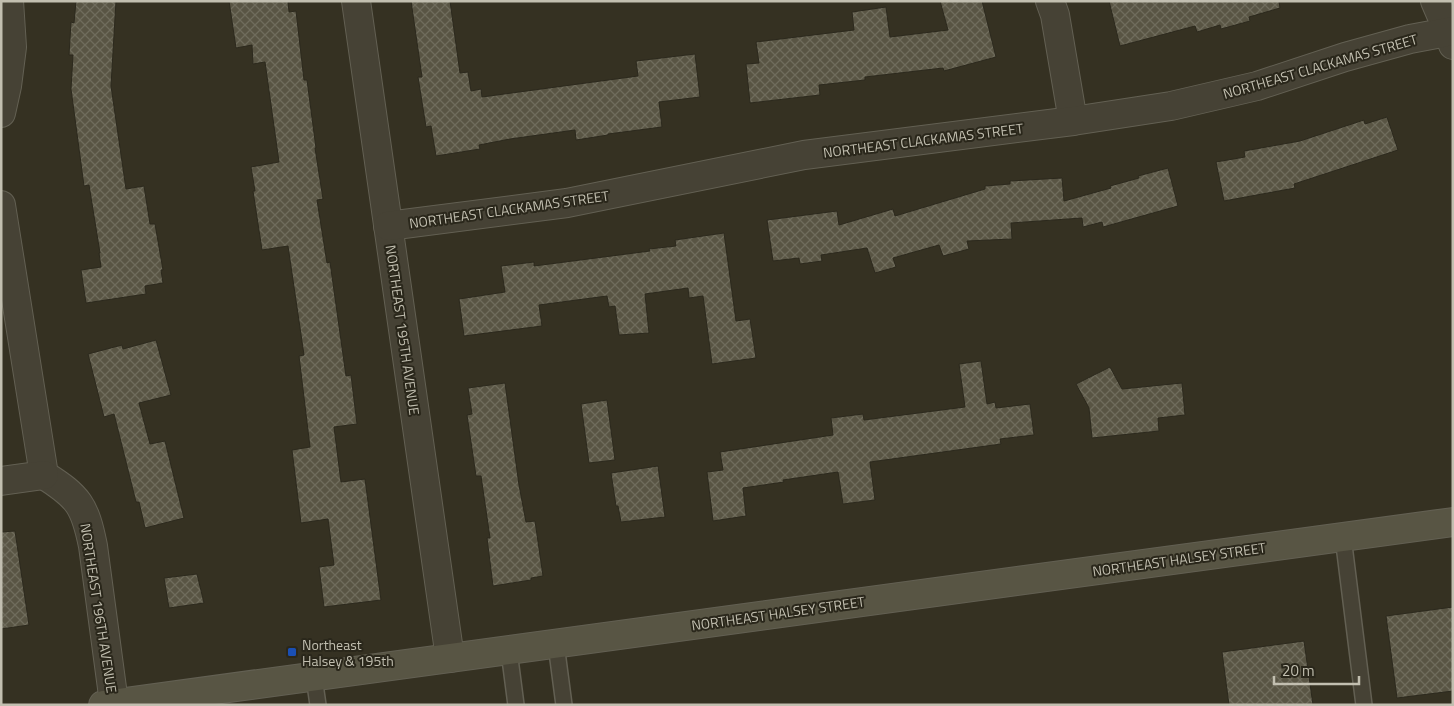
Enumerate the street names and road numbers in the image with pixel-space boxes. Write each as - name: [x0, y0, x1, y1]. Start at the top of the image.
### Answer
- street label: NORTHEAST CLACKAMAS STREET: [1220, 28, 1420, 104]
- street label: NORTHEAST CLACKAMAS STREET: [822, 117, 1025, 163]
- street label: NORTHEAST CLACKAMAS STREET: [408, 184, 611, 233]
- street label: NORTHEAST 195TH AVENUE: [381, 244, 425, 417]
- street label: NORTHEAST 196TH AVENUE: [75, 522, 123, 695]
- street label: NORTHEAST HALSEY STREET: [1091, 536, 1268, 582]
- street label: NORTHEAST HALSEY STREET: [690, 590, 867, 636]

